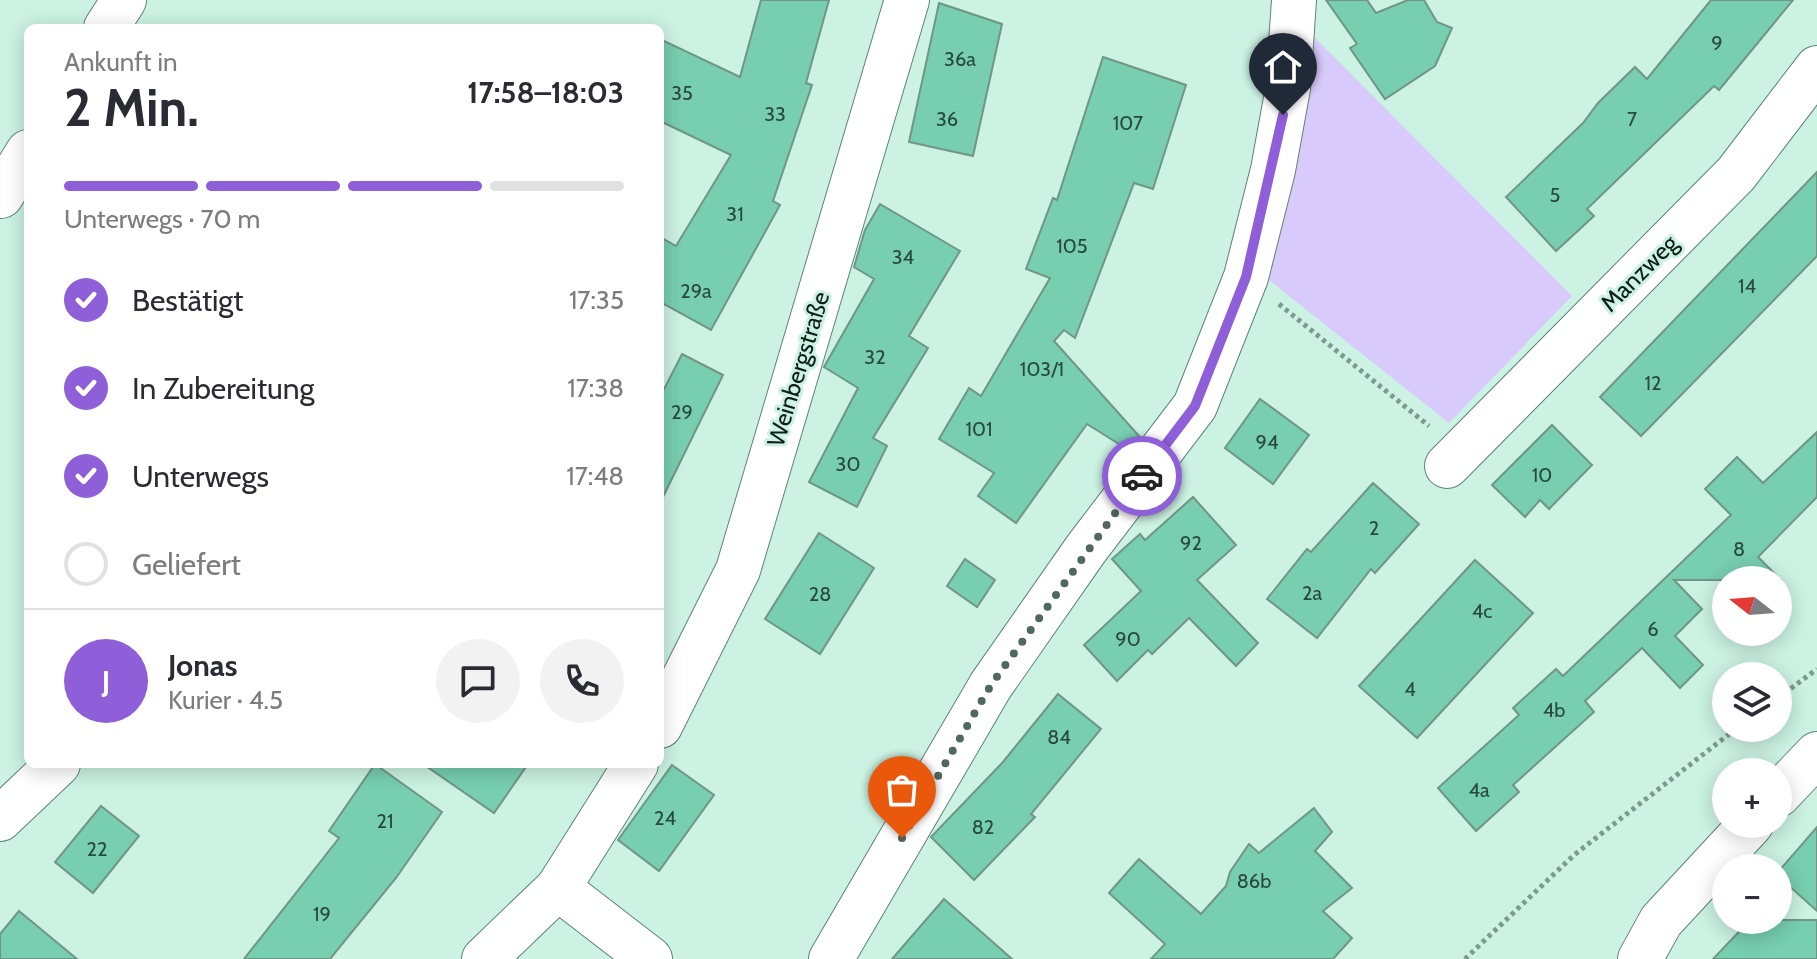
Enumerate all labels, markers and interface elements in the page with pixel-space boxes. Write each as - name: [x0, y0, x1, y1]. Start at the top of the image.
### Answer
- house number: 9: [1711, 31, 1723, 55]
- pin: [1249, 33, 1317, 115]
- icon: home: [1261, 45, 1305, 89]
- text: Ankunft in: [64, 46, 178, 78]
- house number: 36a: [944, 47, 976, 71]
- text: 17:58–18:03: [467, 74, 624, 111]
- text: 2 Min.: [64, 76, 199, 139]
- house number: 35: [671, 81, 693, 105]
- house number: 33: [764, 102, 786, 126]
- house number: 36: [936, 107, 958, 131]
- house number: 7: [1627, 107, 1637, 131]
- house number: 107: [1113, 111, 1143, 135]
- house number: 5: [1550, 183, 1560, 207]
- house number: 31: [726, 202, 744, 226]
- text: Unterwegs · 70 m: [64, 203, 260, 235]
- street label: Manzweg: [1594, 228, 1684, 318]
- house number: 105: [1056, 234, 1088, 258]
- house number: 34: [892, 245, 915, 269]
- house number: 14: [1738, 274, 1756, 298]
- icon: check: [64, 278, 108, 322]
- house number: 29a: [680, 279, 712, 303]
- text: Bestätigt: [132, 282, 243, 319]
- text: 17:35: [569, 284, 624, 316]
- street label: Weinbergstraße: [761, 288, 835, 450]
- house number: 32: [864, 345, 886, 369]
- house number: 103/1: [1020, 357, 1064, 381]
- icon: check: [64, 366, 108, 410]
- text: In Zubereitung: [132, 370, 315, 407]
- house number: 12: [1645, 371, 1662, 395]
- text: 17:38: [567, 372, 624, 404]
- house number: 29: [671, 400, 693, 424]
- house number: 101: [966, 417, 993, 441]
- house number: 94: [1256, 430, 1279, 454]
- courier: [1102, 436, 1182, 516]
- house number: 30: [836, 452, 860, 476]
- icon: check: [64, 454, 108, 498]
- icon: car: [1120, 454, 1164, 498]
- text: Unterwegs: [132, 458, 269, 495]
- text: 17:48: [566, 460, 624, 492]
- house number: 10: [1532, 463, 1552, 487]
- house number: 2: [1369, 516, 1379, 540]
- house number: 92: [1180, 531, 1202, 555]
- house number: 8: [1733, 537, 1745, 561]
- text: Geliefert: [132, 546, 241, 583]
- north arrow: [1712, 566, 1792, 646]
- map controls: [1712, 566, 1792, 934]
- house number: 2a: [1302, 581, 1322, 605]
- house number: 28: [809, 582, 831, 606]
- house number: 4c: [1472, 599, 1492, 623]
- house number: 6: [1647, 617, 1659, 641]
- house number: 90: [1115, 627, 1141, 651]
- button: chat: [436, 639, 520, 723]
- button: phone: [540, 639, 624, 723]
- text: Jonas: [168, 647, 237, 684]
- button: layers: [1712, 662, 1792, 742]
- text: J: [102, 663, 110, 700]
- house number: 4: [1404, 677, 1416, 701]
- text: Kurier · 4.5: [168, 684, 283, 716]
- house number: 4b: [1543, 698, 1565, 722]
- house number: 84: [1047, 725, 1071, 749]
- pin: [868, 756, 936, 838]
- button: +: [1712, 758, 1792, 838]
- icon: bag: [880, 768, 924, 812]
- house number: 4a: [1468, 778, 1490, 802]
- house number: 24: [654, 806, 676, 830]
- house number: 21: [377, 809, 394, 833]
- house number: 82: [972, 815, 994, 839]
- house number: 22: [87, 837, 107, 861]
- button: −: [1712, 854, 1792, 934]
- house number: 86b: [1237, 869, 1271, 893]
- house number: 19: [313, 902, 331, 926]

